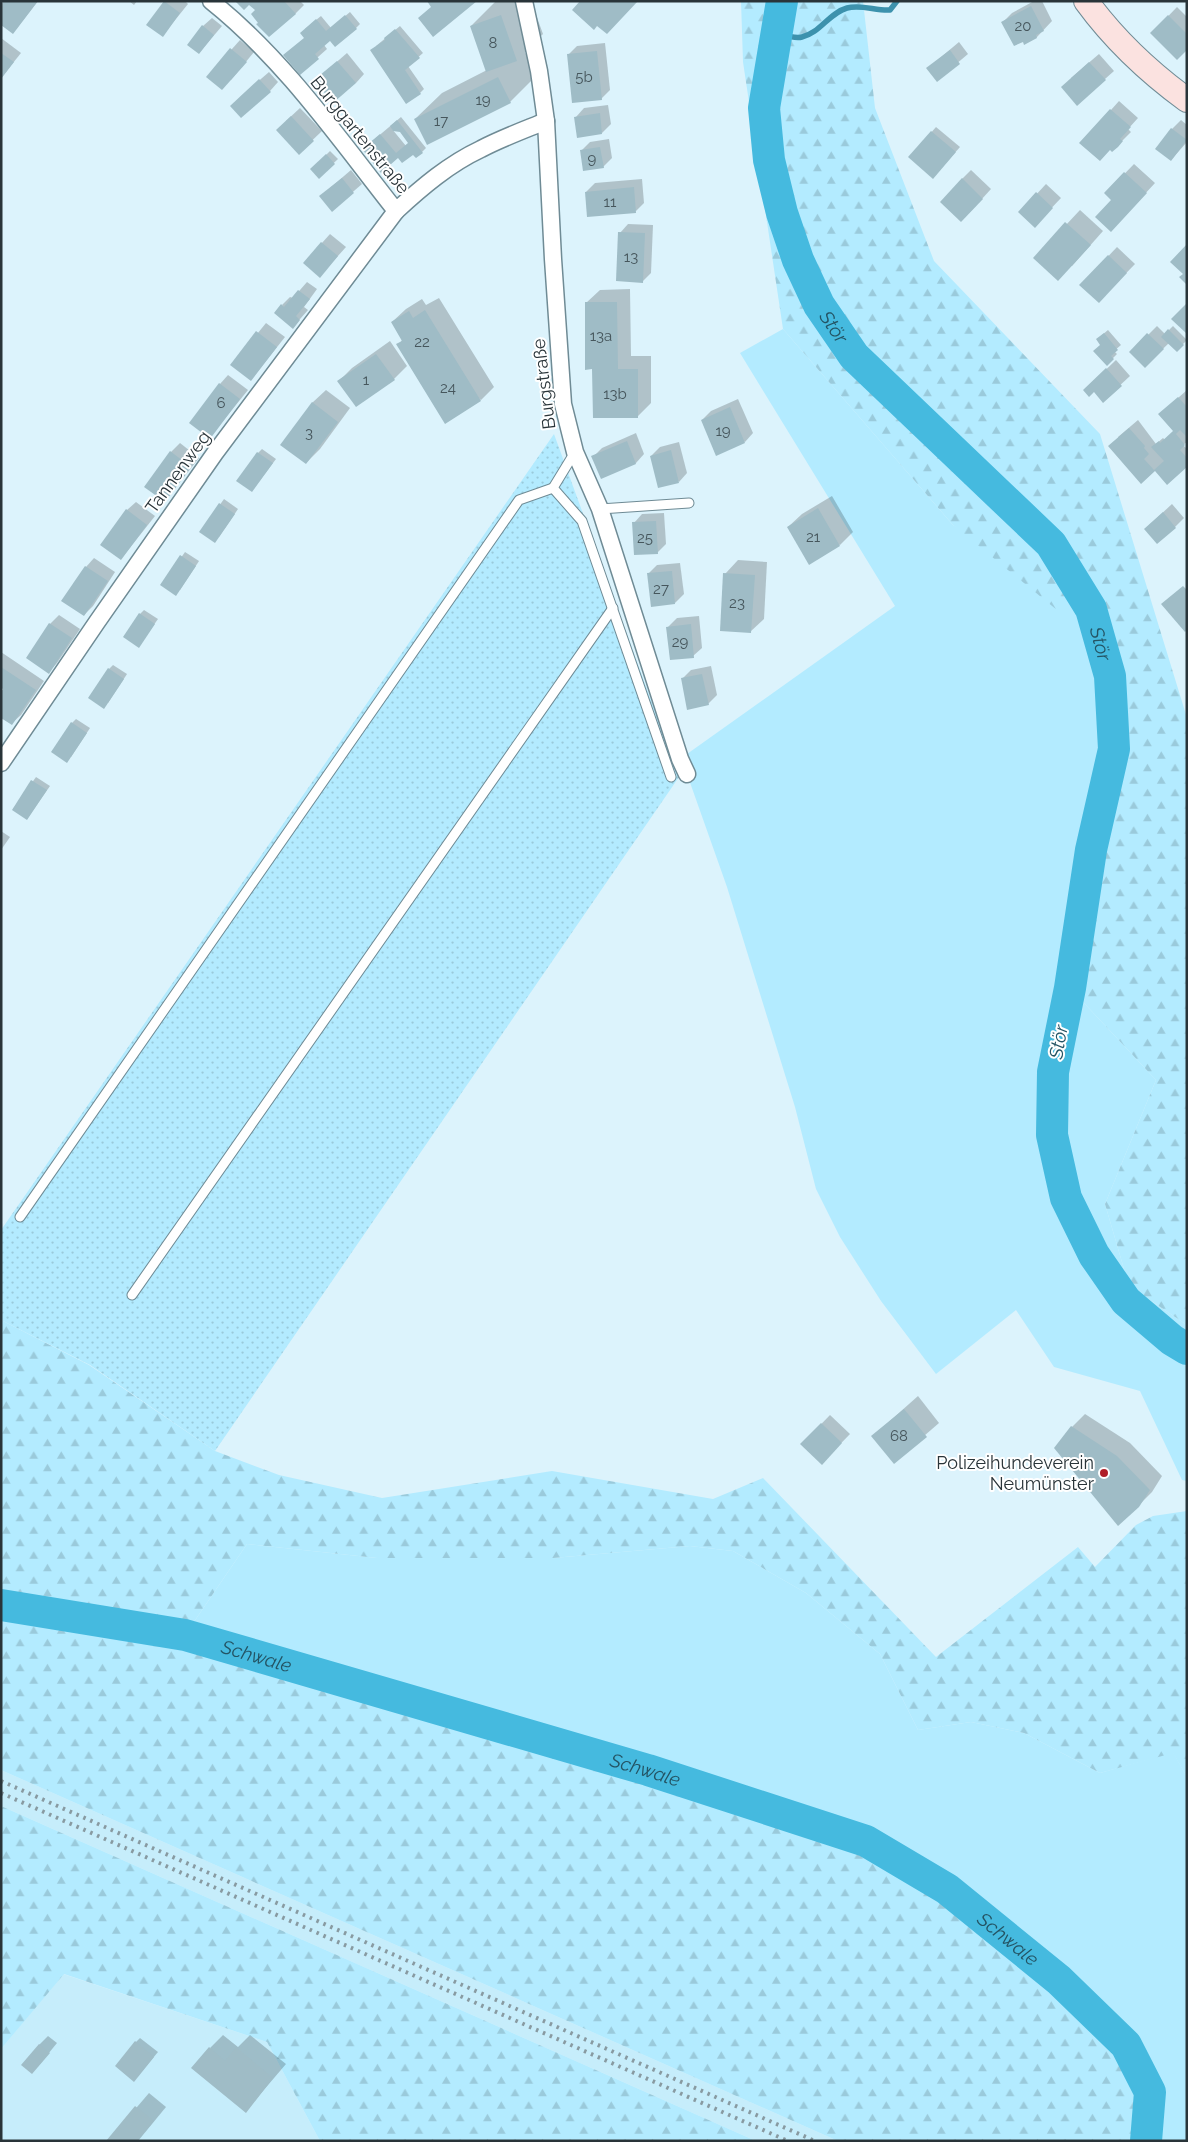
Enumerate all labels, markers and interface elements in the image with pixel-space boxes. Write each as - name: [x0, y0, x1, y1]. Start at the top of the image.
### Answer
- house number: 20: [1015, 17, 1032, 35]
- house number: 8: [489, 34, 498, 52]
- house number: 5b: [575, 68, 593, 86]
- street label: Burggartenstraße: [306, 72, 415, 198]
- house number: 19: [475, 91, 491, 109]
- house number: 17: [434, 112, 448, 130]
- house number: 9: [588, 150, 597, 168]
- house number: 11: [604, 193, 617, 211]
- house number: 13: [624, 248, 638, 266]
- water label: Stör: [815, 306, 854, 348]
- house number: 13a: [590, 327, 612, 345]
- house number: 22: [414, 333, 430, 351]
- street label: Burgstraße: [527, 337, 559, 431]
- house number: 1: [363, 371, 370, 389]
- house number: 24: [440, 379, 456, 397]
- house number: 13b: [603, 385, 627, 403]
- house number: 6: [216, 394, 226, 412]
- house number: 19: [715, 422, 731, 440]
- house number: 3: [305, 424, 313, 442]
- street label: Tannenweg: [141, 426, 215, 517]
- house number: 21: [806, 528, 821, 546]
- house number: 25: [637, 529, 653, 547]
- house number: 27: [653, 580, 669, 598]
- house number: 23: [729, 594, 745, 612]
- water label: Stör: [1085, 623, 1116, 664]
- house number: 29: [672, 633, 689, 651]
- water label: Stör: [1044, 1022, 1072, 1062]
- house number: 68: [890, 1427, 908, 1445]
- place label: Polizeihundeverein Neumünster: [936, 1452, 1095, 1494]
- marker: Polizeihundeverein Neumünster: [1098, 1467, 1110, 1479]
- water label: Schwale: [218, 1635, 294, 1677]
- water label: Schwale: [607, 1748, 683, 1791]
- water label: Schwale: [972, 1907, 1043, 1970]

